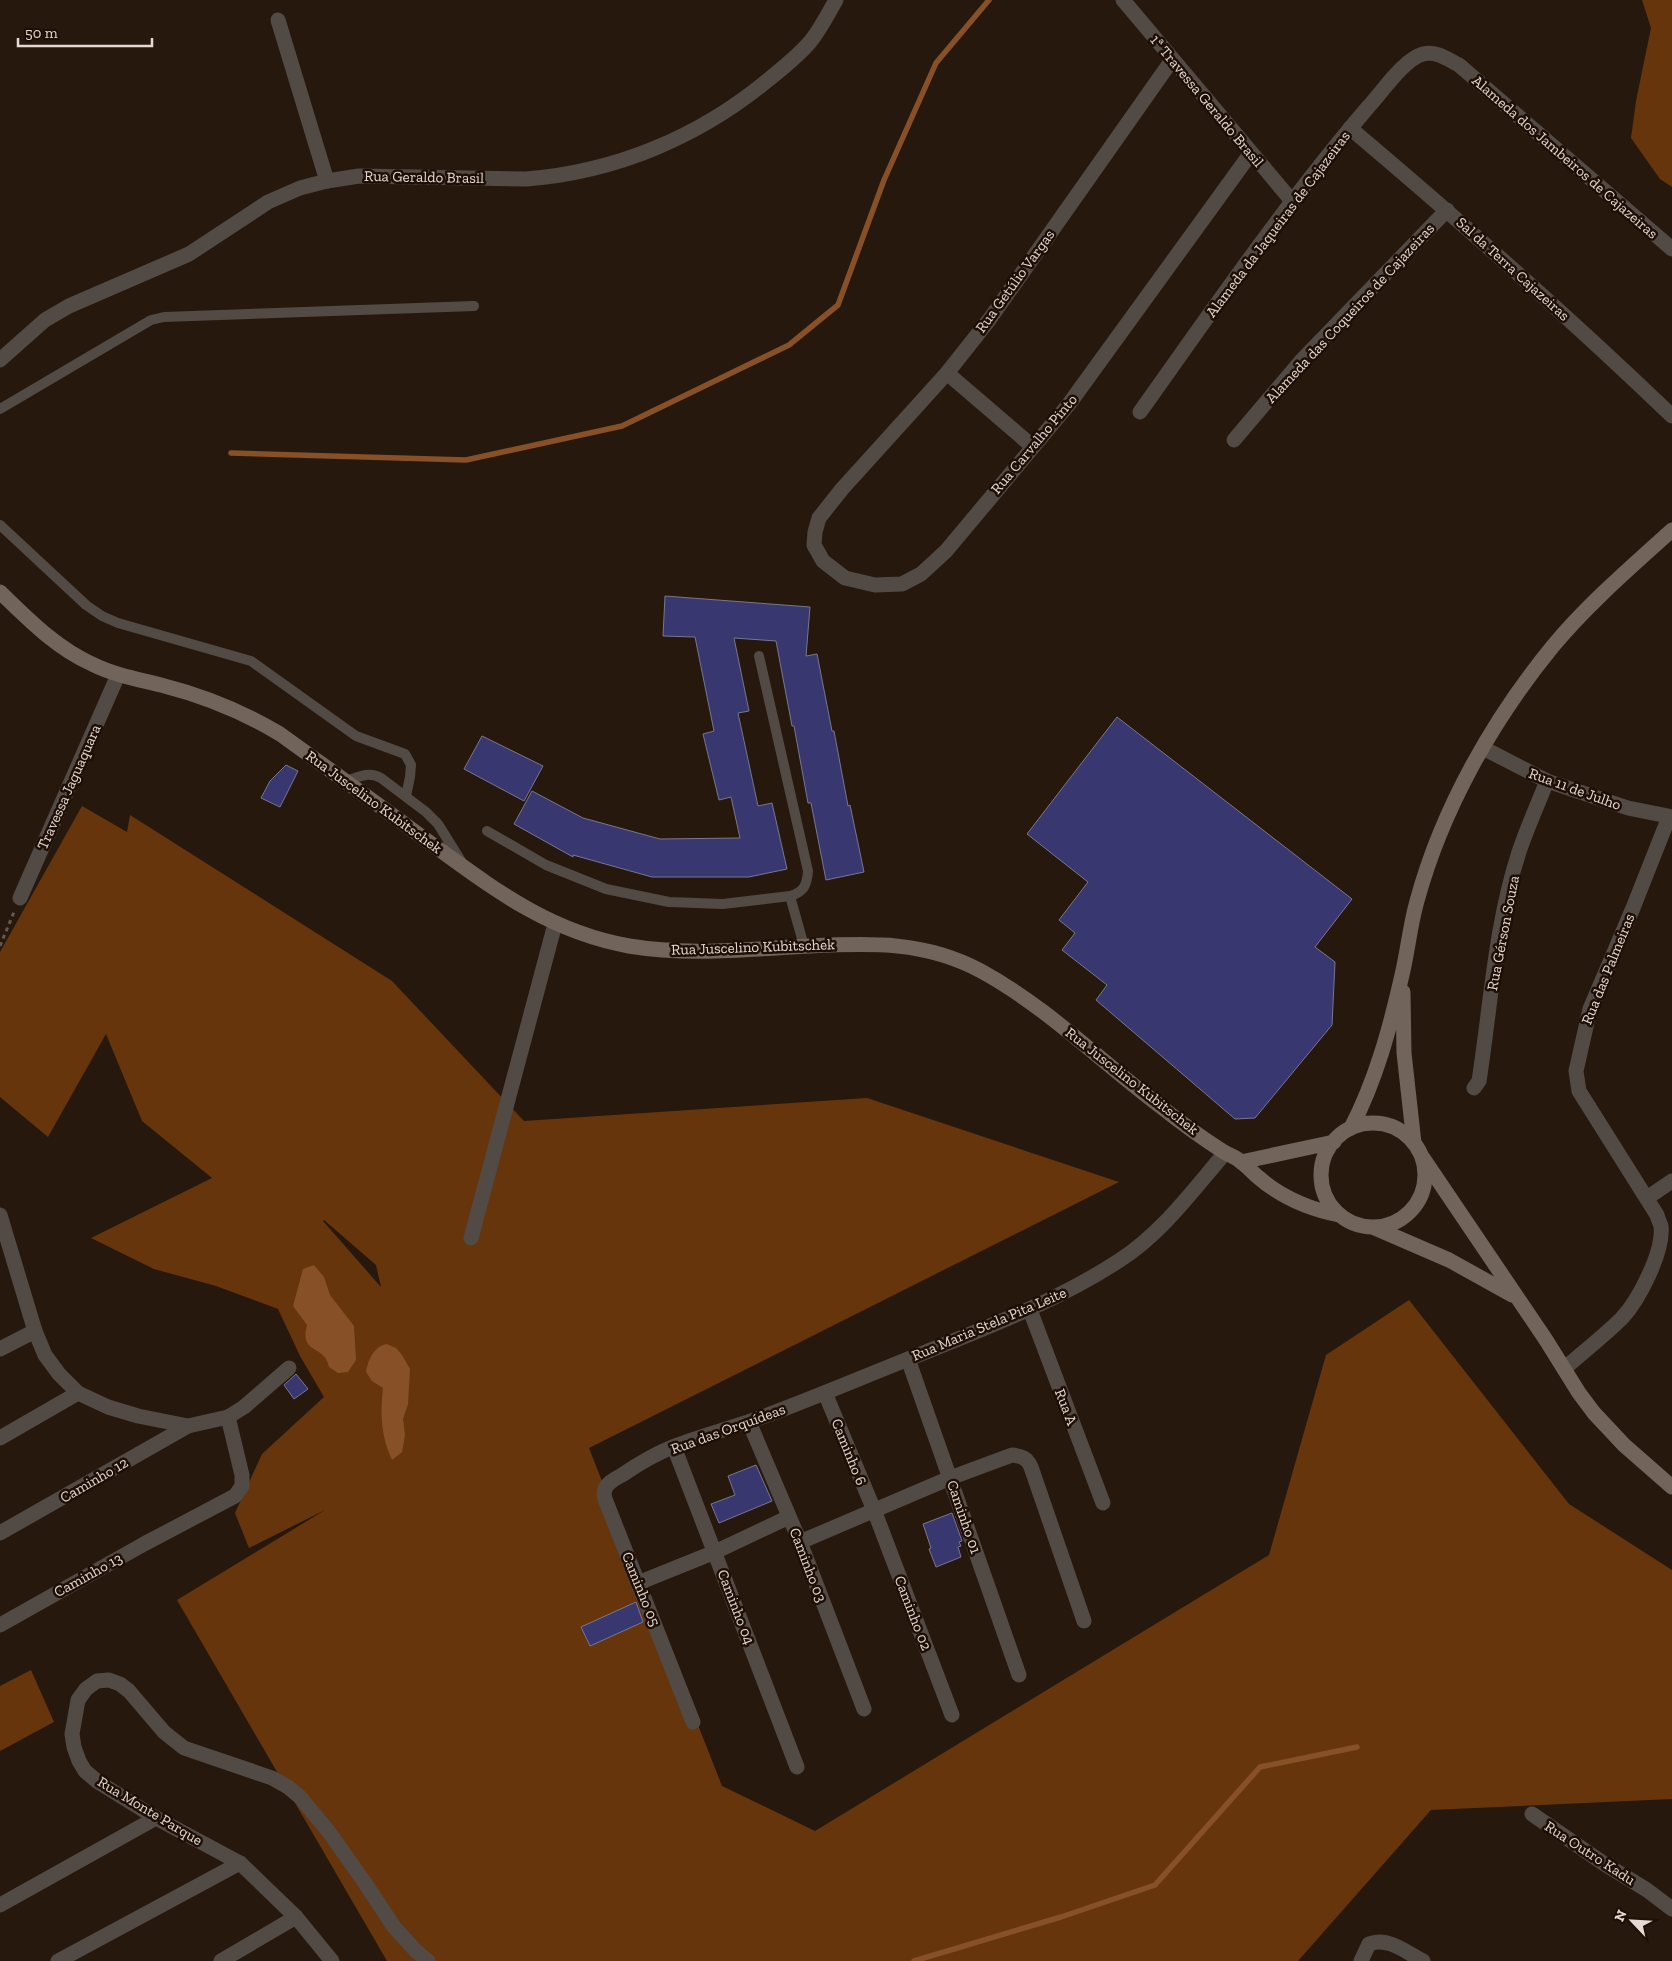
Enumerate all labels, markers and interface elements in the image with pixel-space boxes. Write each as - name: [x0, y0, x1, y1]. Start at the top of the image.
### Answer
- scale bar: [18, 15, 151, 47]
- text: 50 m: [25, 24, 58, 42]
- street label: 1ª Travessa Geraldo Brasil: [1147, 31, 1267, 171]
- street label: Alameda dos Jambeiros de Cajazeiras: [1468, 71, 1662, 243]
- street label: Alameda da Jaqueiras de Cajazeiras: [1202, 127, 1354, 321]
- street label: Rua Geraldo Brasil: [364, 167, 484, 187]
- street label: Sal da Terra Cajazeiras: [1453, 213, 1573, 325]
- street label: Alameda das Coqueiros de Cajazeiras: [1262, 219, 1438, 407]
- street label: Rua Getúlio Vargas: [972, 226, 1058, 336]
- street label: Rua Carvalho Pinto: [987, 390, 1081, 498]
- street label: Travessa Jaguaquara: [33, 722, 105, 852]
- street label: Rua Juscelino Kubitschek: [302, 747, 446, 858]
- street label: Rua 11 de Julho: [1526, 764, 1624, 814]
- street label: Rua Gérson Souza: [1483, 874, 1523, 992]
- street label: Rua das Palmeiras: [1578, 911, 1638, 1027]
- street label: Rua Juscelino Kubitschek: [671, 935, 835, 959]
- street label: Rua Juscelino Kubitschek: [1062, 1023, 1202, 1139]
- street label: Rua Maria Stela Pita Leite: [909, 1283, 1069, 1365]
- street label: Rua A: [1051, 1386, 1081, 1428]
- street label: Rua das Orquídeas: [668, 1400, 788, 1458]
- street label: Caminho 6: [828, 1416, 870, 1488]
- street label: Caminho 12: [57, 1453, 132, 1507]
- street label: Caminho 01: [943, 1478, 985, 1556]
- street label: Caminho 03: [786, 1525, 830, 1605]
- street label: Caminho 13: [51, 1549, 125, 1601]
- street label: Caminho 05: [618, 1549, 664, 1629]
- street label: Caminho 04: [713, 1567, 759, 1647]
- street label: Caminho 02: [891, 1573, 936, 1653]
- street label: Rua Monte Parque: [94, 1773, 206, 1849]
- street label: Rua Outro Kadu: [1541, 1817, 1639, 1889]
- north arrow: [1607, 1896, 1657, 1946]
- text: N: [1611, 1907, 1631, 1924]

